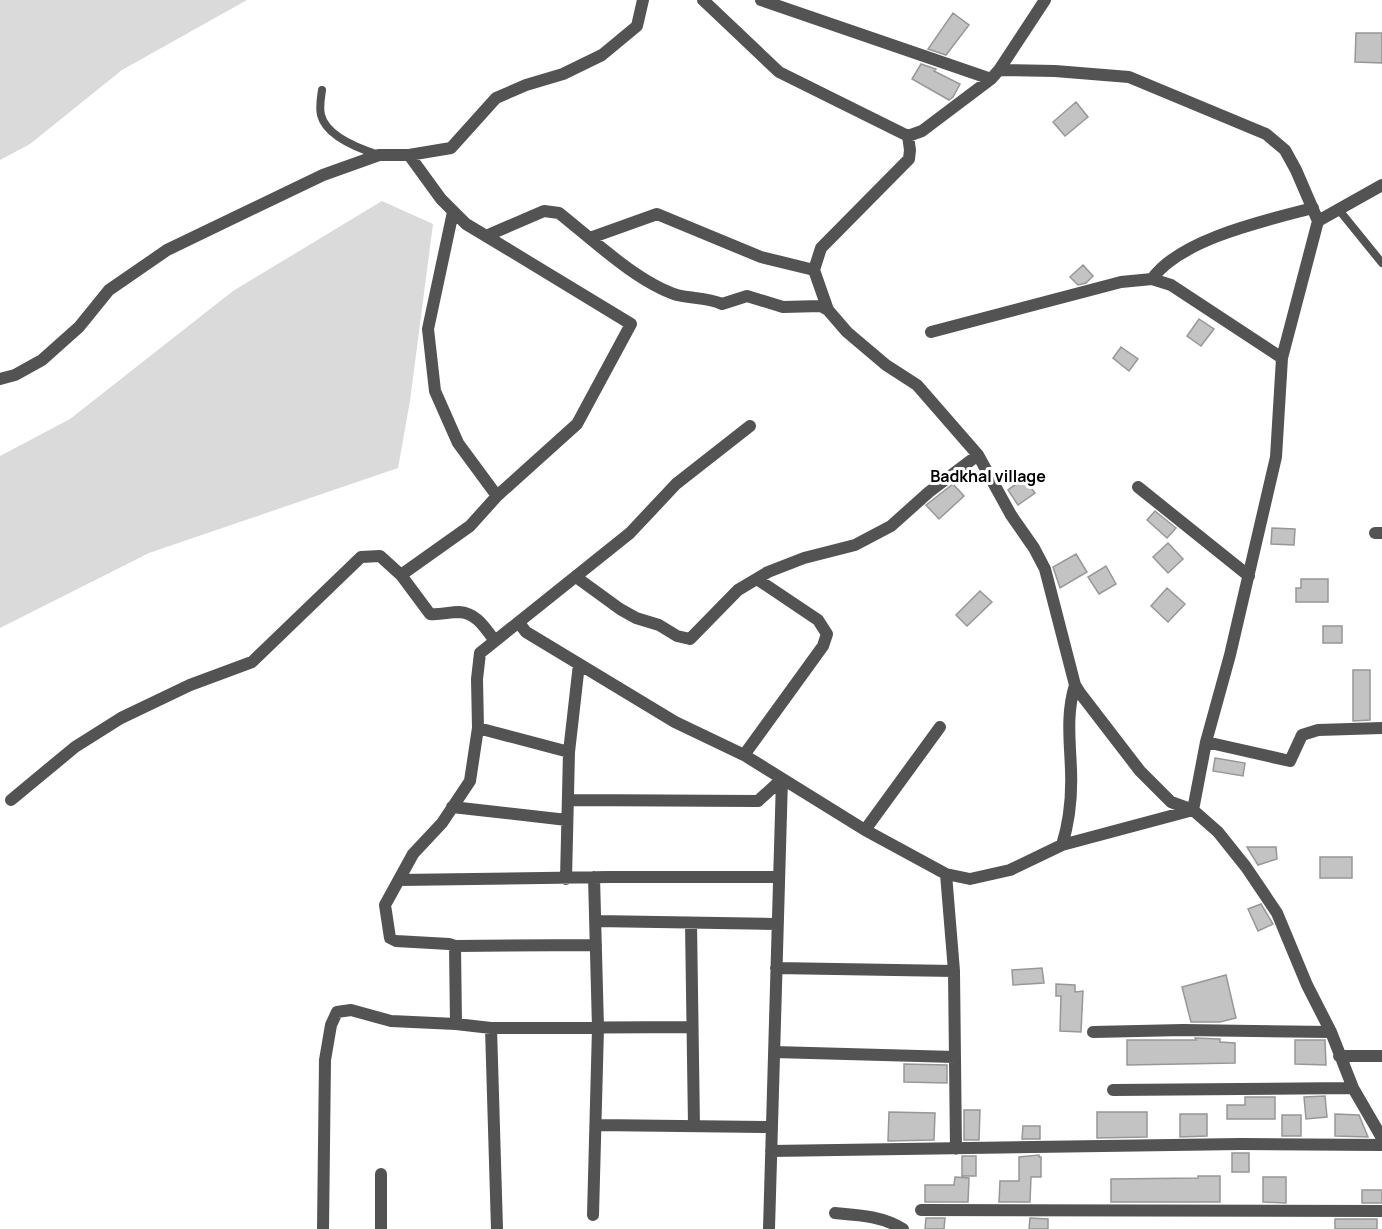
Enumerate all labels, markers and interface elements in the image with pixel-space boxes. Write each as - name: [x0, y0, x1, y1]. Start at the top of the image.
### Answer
- district label: Badkhal village: [930, 465, 1046, 487]

